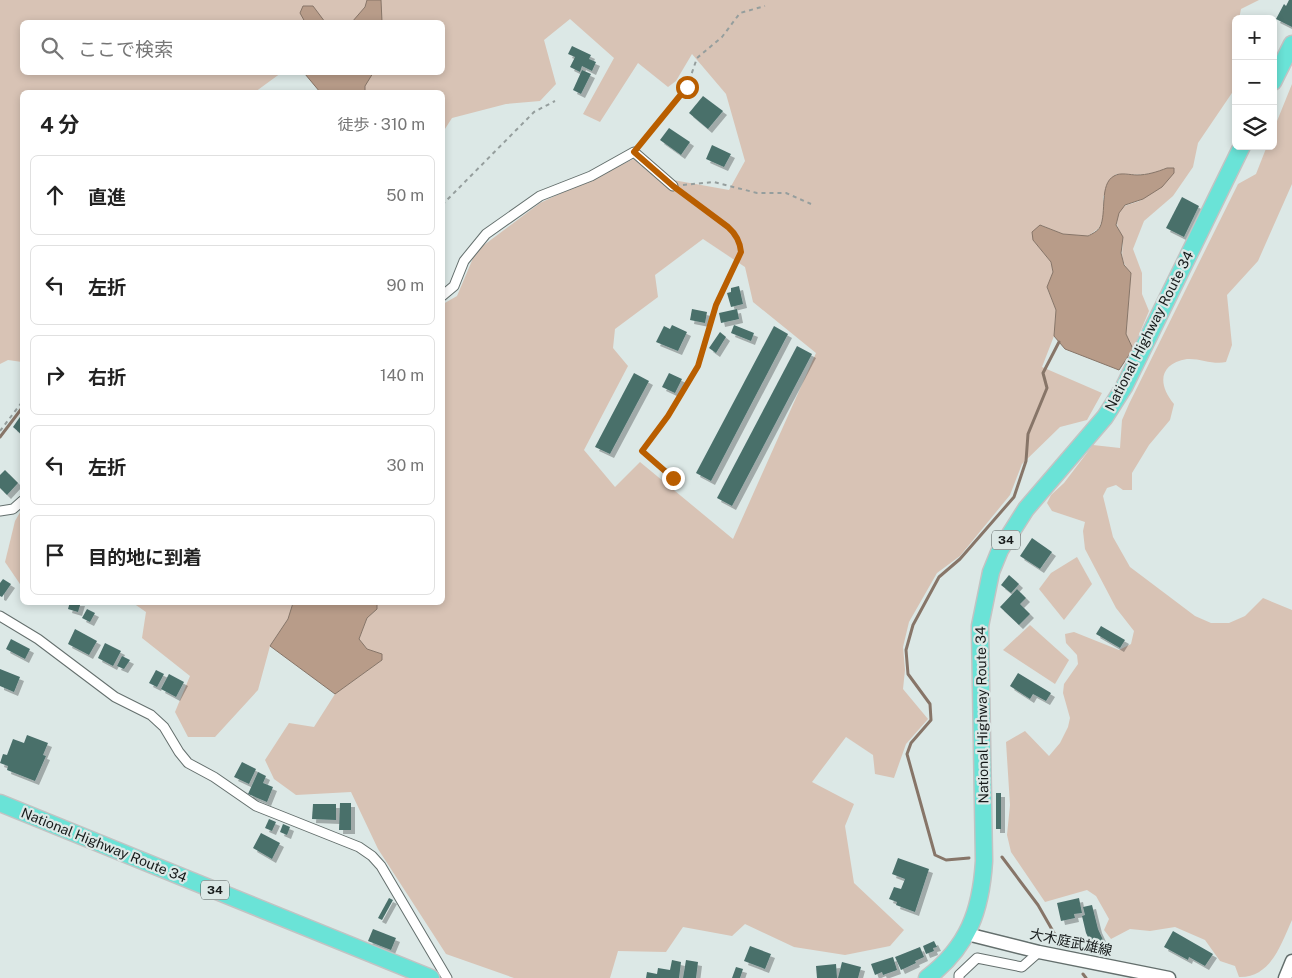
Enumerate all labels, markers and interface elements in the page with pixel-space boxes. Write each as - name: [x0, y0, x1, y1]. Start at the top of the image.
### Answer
- map controls: [1232, 15, 1277, 150]
- button: +: [1232, 15, 1277, 60]
- search box: [20, 20, 445, 75]
- icon: search: [38, 34, 66, 62]
- text: ここで検索: [78, 38, 173, 60]
- button: −: [1232, 60, 1277, 105]
- route start: [676, 76, 699, 99]
- button: layers: [1232, 105, 1277, 150]
- text: 4 分: [40, 112, 80, 137]
- text: 徒歩 · 310 m: [338, 115, 425, 134]
- icon: ahead: [41, 181, 69, 209]
- text: 直進: [88, 186, 126, 208]
- text: 50 m: [386, 186, 424, 205]
- street label: National Highway Route 34: [1102, 248, 1196, 414]
- icon: left: [41, 271, 69, 299]
- text: 左折: [88, 276, 126, 298]
- text: 90 m: [387, 276, 424, 295]
- icon: right: [41, 361, 69, 389]
- text: 右折: [88, 366, 126, 388]
- text: 140 m: [380, 366, 424, 385]
- icon: left: [41, 451, 69, 479]
- text: 左折: [88, 456, 126, 478]
- text: 30 m: [387, 456, 424, 475]
- route end: [662, 467, 685, 490]
- road number: 34: [992, 530, 1020, 550]
- icon: arrive: [41, 541, 69, 569]
- text: 目的地に到着: [88, 546, 202, 568]
- street label: National Highway Route 34: [972, 626, 992, 804]
- street label: National Highway Route 34: [19, 804, 189, 886]
- road number: 34: [201, 880, 229, 900]
- street label: 大木庭武雄線: [1028, 925, 1114, 959]

